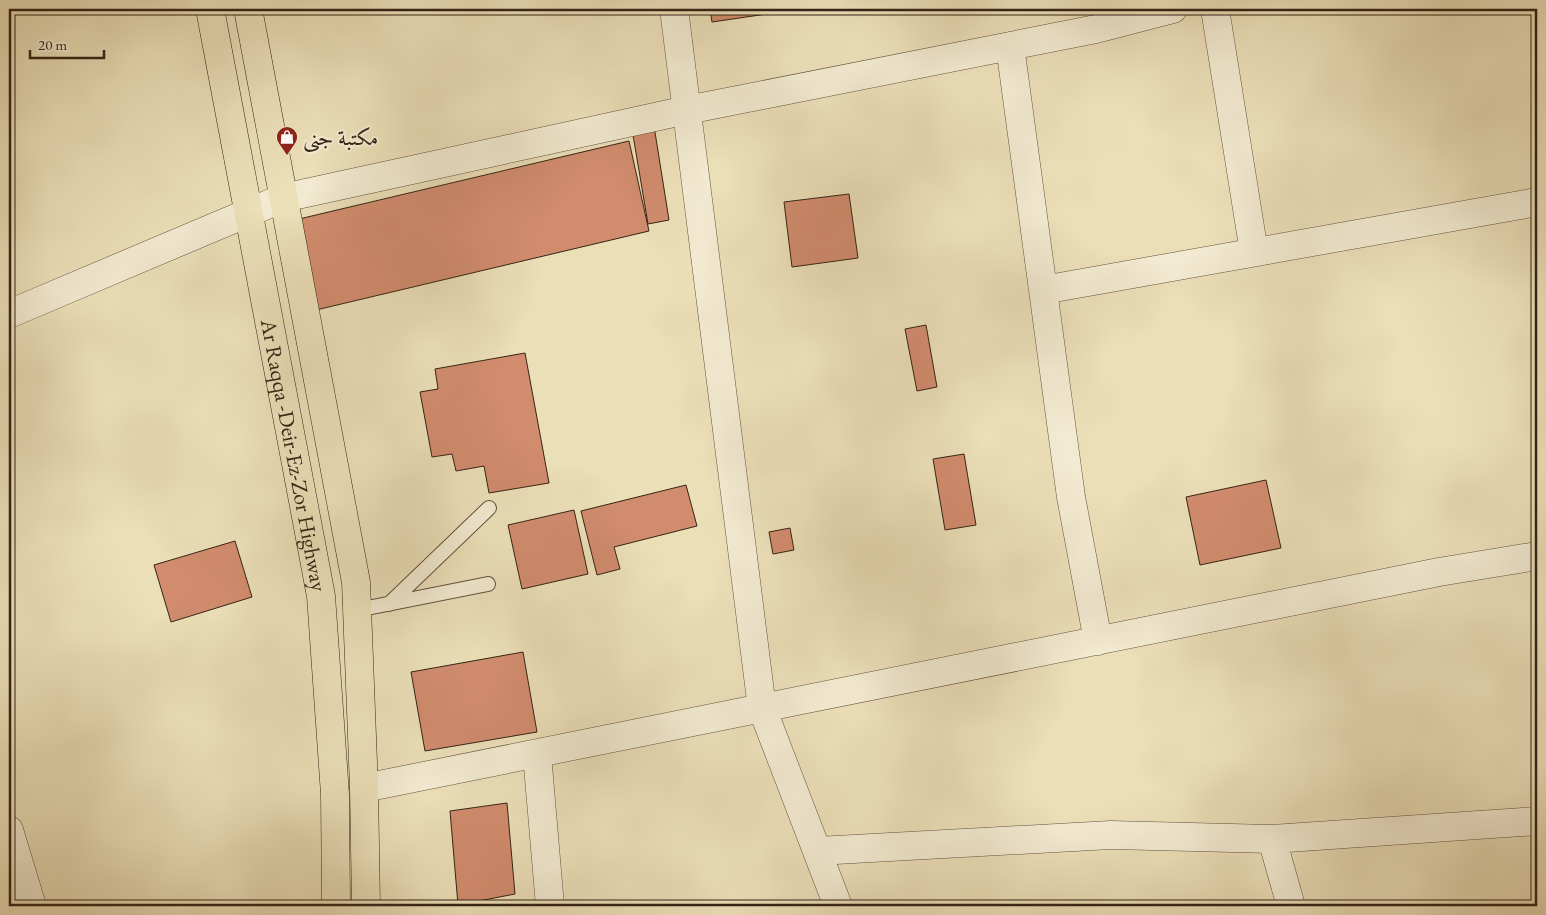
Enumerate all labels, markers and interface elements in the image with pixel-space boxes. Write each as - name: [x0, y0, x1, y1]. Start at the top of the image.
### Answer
- scale bar: [30, 28, 104, 60]
- text: 20 m: [38, 35, 67, 54]
- place label: مكتبة جنى: [303, 123, 378, 153]
- shop icon: مكتبة جنى: [275, 125, 299, 156]
- street label: Ar Raqqa -Deir-Ez-Zor Highway: [254, 316, 334, 594]

